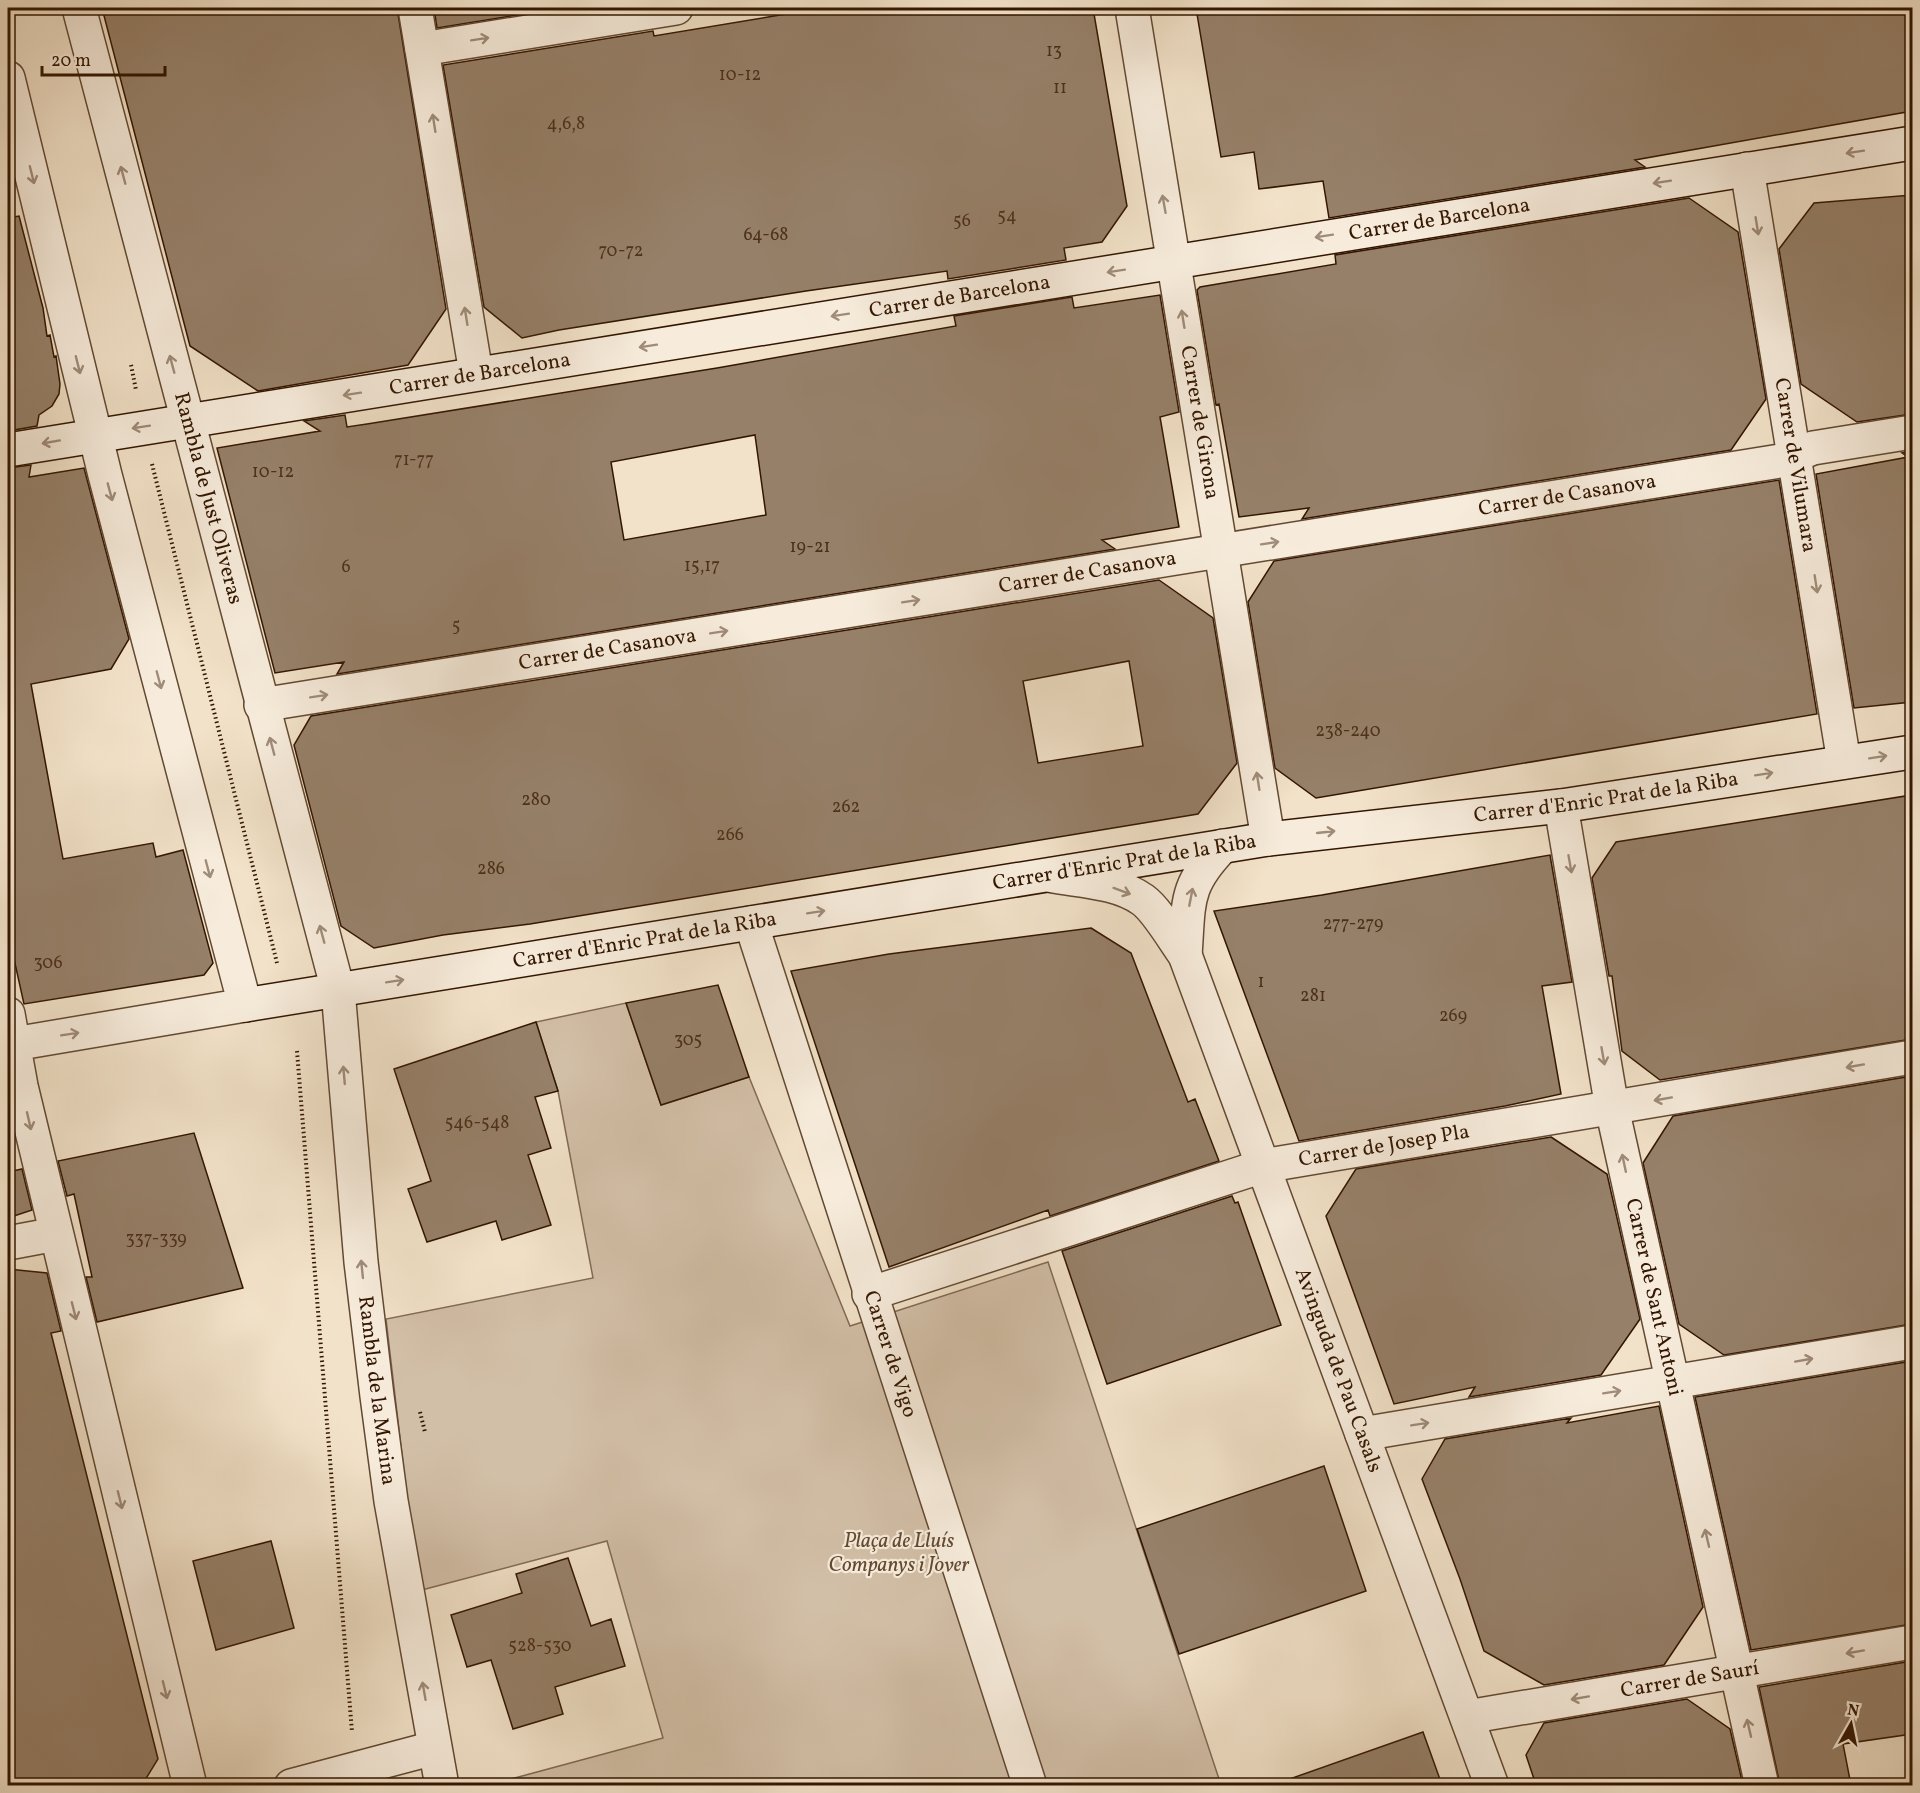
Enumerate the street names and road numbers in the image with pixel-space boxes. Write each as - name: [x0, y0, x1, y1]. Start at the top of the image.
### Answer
- street label: Carrer de Barcelona: [1347, 190, 1532, 248]
- street label: Carrer de Barcelona: [867, 268, 1052, 325]
- street label: Carrer de Girona: [1173, 343, 1227, 502]
- street label: Carrer de Barcelona: [387, 345, 573, 403]
- street label: Carrer de Vilumara: [1767, 376, 1824, 554]
- street label: Rambla de Just Oliveras: [166, 389, 250, 607]
- street label: Carrer de Casanova: [1476, 467, 1658, 524]
- street label: Carrer de Casanova: [996, 544, 1178, 601]
- street label: Carrer de Casanova: [517, 621, 699, 678]
- street label: Carrer d'Enric Prat de la Riba: [1472, 764, 1740, 830]
- street label: Carrer d'Enric Prat de la Riba: [990, 827, 1259, 898]
- street label: Carrer d'Enric Prat de la Riba: [511, 904, 779, 976]
- street label: Carrer de Josep Pla: [1296, 1117, 1472, 1174]
- street label: Carrer de Sant Antoni: [1618, 1196, 1690, 1399]
- street label: Avinguda de Pau Casals: [1287, 1264, 1389, 1477]
- street label: Carrer de Vigo: [856, 1287, 924, 1421]
- street label: Rambla de la Marina: [351, 1294, 403, 1487]
- street label: Carrer de Saurí: [1618, 1653, 1762, 1705]

